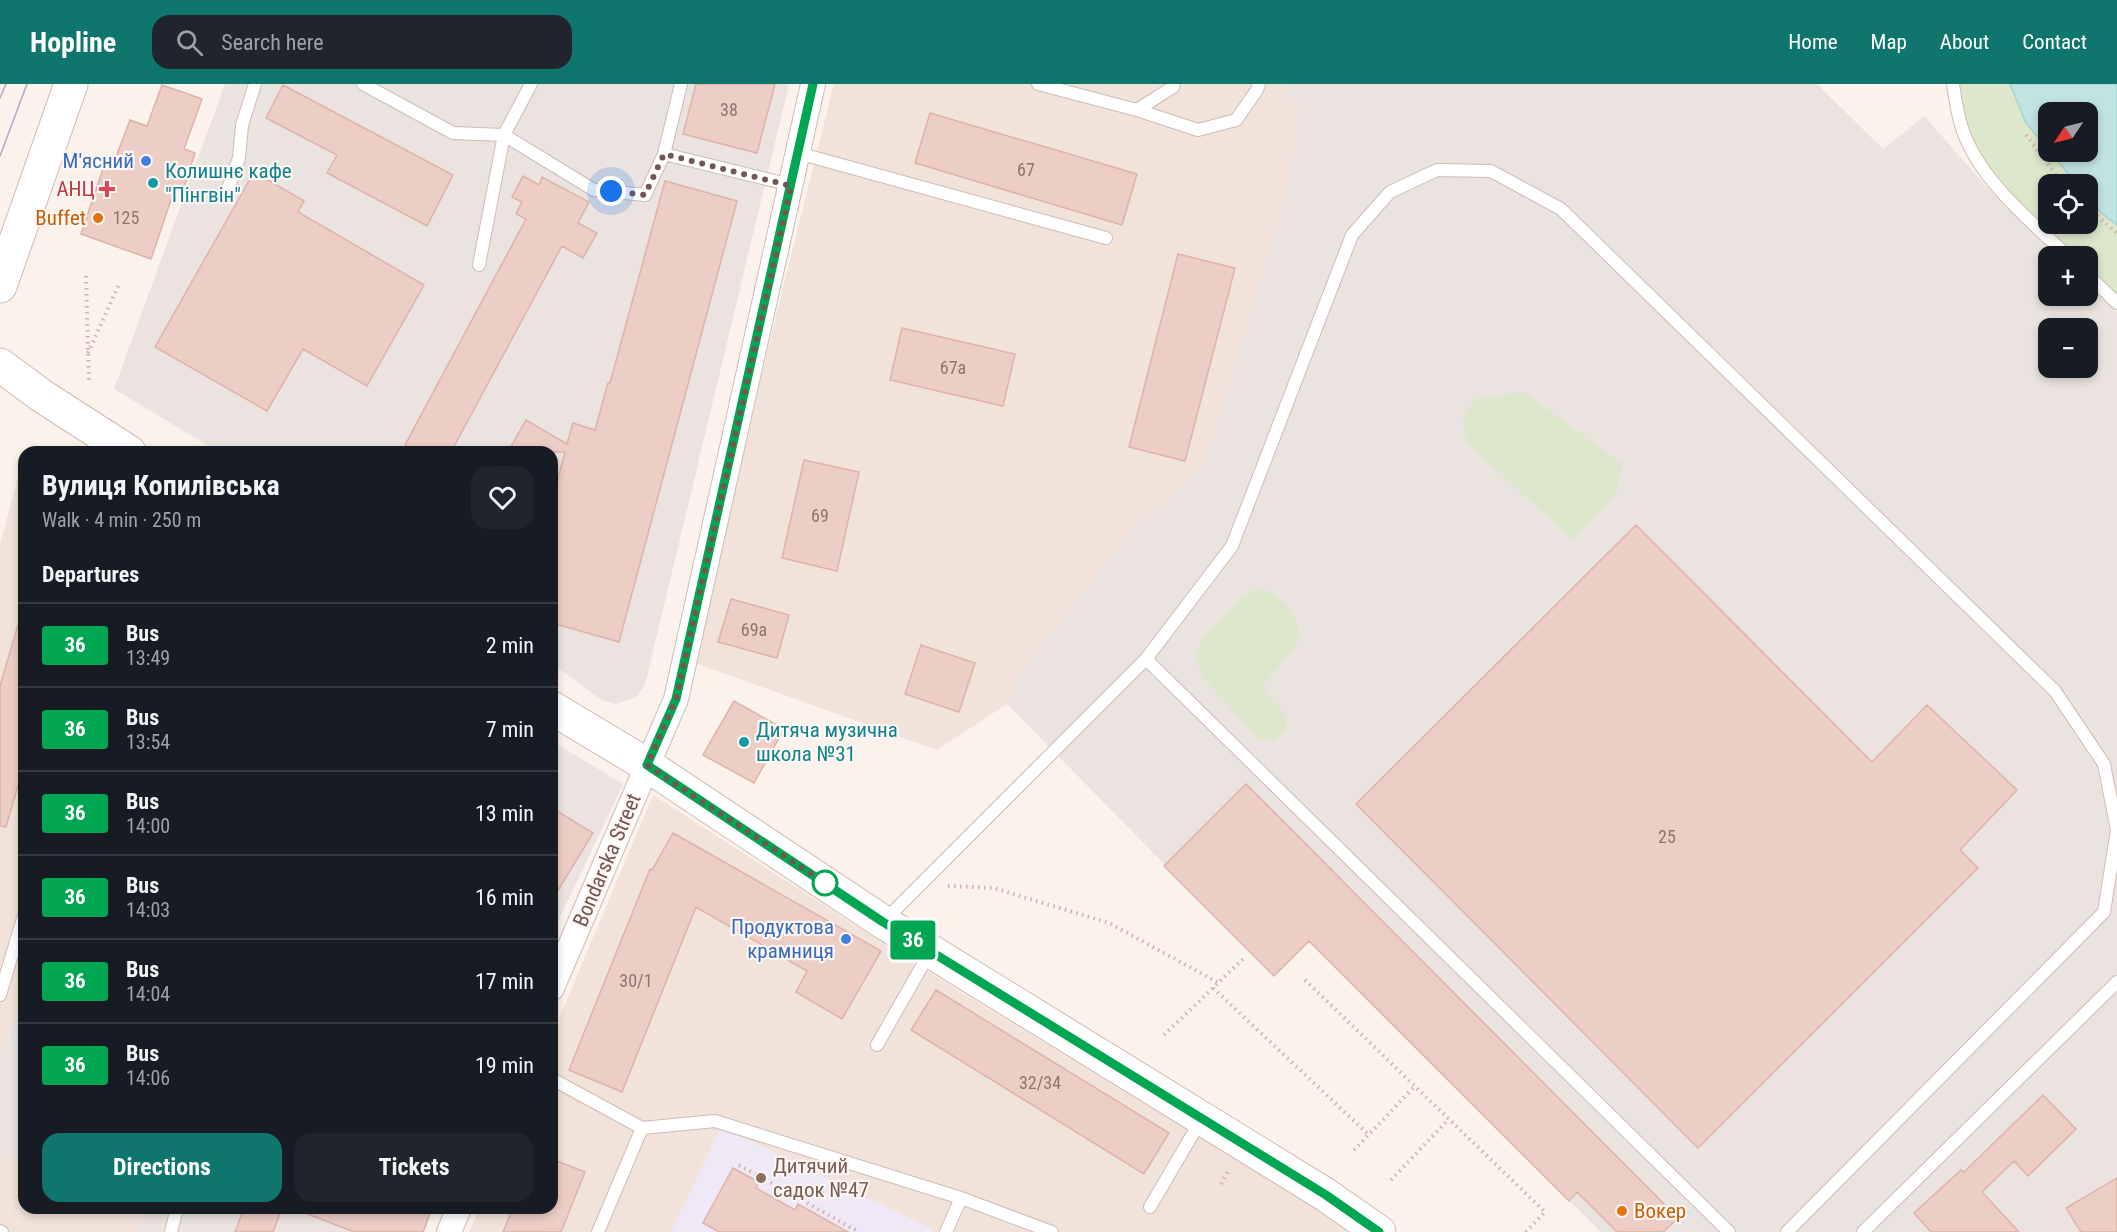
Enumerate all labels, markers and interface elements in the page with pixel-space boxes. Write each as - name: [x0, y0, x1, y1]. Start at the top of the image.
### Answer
- search box: [152, 15, 572, 69]
- text: Hopline: [30, 26, 116, 59]
- icon: search: [173, 26, 206, 59]
- text: Search here: [221, 30, 324, 55]
- text: Home: [1788, 30, 1838, 54]
- text: Map: [1871, 30, 1907, 54]
- text: About: [1940, 30, 1989, 54]
- text: Contact: [2022, 30, 2087, 54]
- house number: 38: [720, 99, 738, 120]
- north arrow: [2038, 102, 2098, 162]
- map controls: [2038, 102, 2098, 378]
- place label: М'ясний: [63, 149, 134, 173]
- marker: М'ясний: [139, 154, 153, 168]
- place label: Колишнє кафе "Пінгвін": [165, 159, 292, 207]
- house number: 67: [1017, 159, 1035, 180]
- button: locate: [2038, 174, 2098, 234]
- marker: Колишнє кафе "Пінгвін": [146, 176, 160, 190]
- your location: [596, 176, 626, 206]
- place label: АНЦ: [56, 177, 95, 201]
- marker: АНЦ: [100, 182, 114, 196]
- place label: Buffet: [35, 206, 86, 230]
- house number: 125: [113, 207, 139, 228]
- marker: Buffet: [91, 211, 105, 225]
- button: +: [2038, 246, 2098, 306]
- button: −: [2038, 318, 2098, 378]
- house number: 67а: [940, 357, 966, 378]
- button: heart: [471, 466, 534, 529]
- text: Вулиця Копилівська: [42, 469, 280, 502]
- house number: 69: [811, 505, 829, 526]
- text: Walk · 4 min · 250 m: [42, 508, 201, 532]
- text: Departures: [42, 562, 139, 587]
- house number: 69а: [741, 619, 767, 640]
- text: Bus: [126, 621, 159, 646]
- text: 36: [64, 633, 86, 657]
- text: 2 min: [486, 633, 534, 658]
- text: 13:49: [126, 646, 170, 670]
- text: Bus: [126, 705, 159, 730]
- text: 36: [64, 717, 86, 741]
- text: 7 min: [486, 717, 534, 742]
- place label: Дитяча музична школа №31: [756, 718, 898, 766]
- text: 13:54: [126, 730, 170, 754]
- marker: Дитяча музична школа №31: [737, 735, 751, 749]
- text: Bus: [126, 789, 159, 814]
- street label: Bondarska Street: [568, 790, 646, 930]
- text: 36: [64, 801, 86, 825]
- text: 13 min: [475, 801, 534, 826]
- text: 14:00: [126, 814, 170, 838]
- house number: 25: [1658, 826, 1676, 847]
- unlabelled marker: [812, 870, 838, 896]
- text: Bus: [126, 873, 159, 898]
- text: 36: [64, 885, 86, 909]
- text: 16 min: [475, 885, 534, 910]
- text: 14:03: [126, 898, 170, 922]
- place label: Продуктова крамниця: [731, 915, 834, 963]
- line badge: 36: [886, 920, 940, 960]
- text: 36: [902, 928, 924, 952]
- marker: Продуктова крамниця: [839, 932, 853, 946]
- text: Bus: [126, 957, 159, 982]
- text: 36: [64, 969, 86, 993]
- text: 17 min: [475, 969, 534, 994]
- house number: 30/1: [619, 970, 653, 991]
- text: 14:04: [126, 982, 170, 1006]
- text: Bus: [126, 1041, 159, 1066]
- text: 36: [64, 1053, 86, 1077]
- text: 19 min: [475, 1053, 534, 1078]
- text: 14:06: [126, 1066, 170, 1090]
- house number: 32/34: [1019, 1072, 1061, 1093]
- button: Directions: [42, 1133, 282, 1202]
- button: Tickets: [294, 1133, 534, 1202]
- place label: Дитячий садок №47: [773, 1154, 869, 1202]
- marker: Дитячий садок №47: [754, 1171, 768, 1185]
- place label: Вокер: [1634, 1199, 1686, 1223]
- marker: Вокер: [1615, 1204, 1629, 1218]

